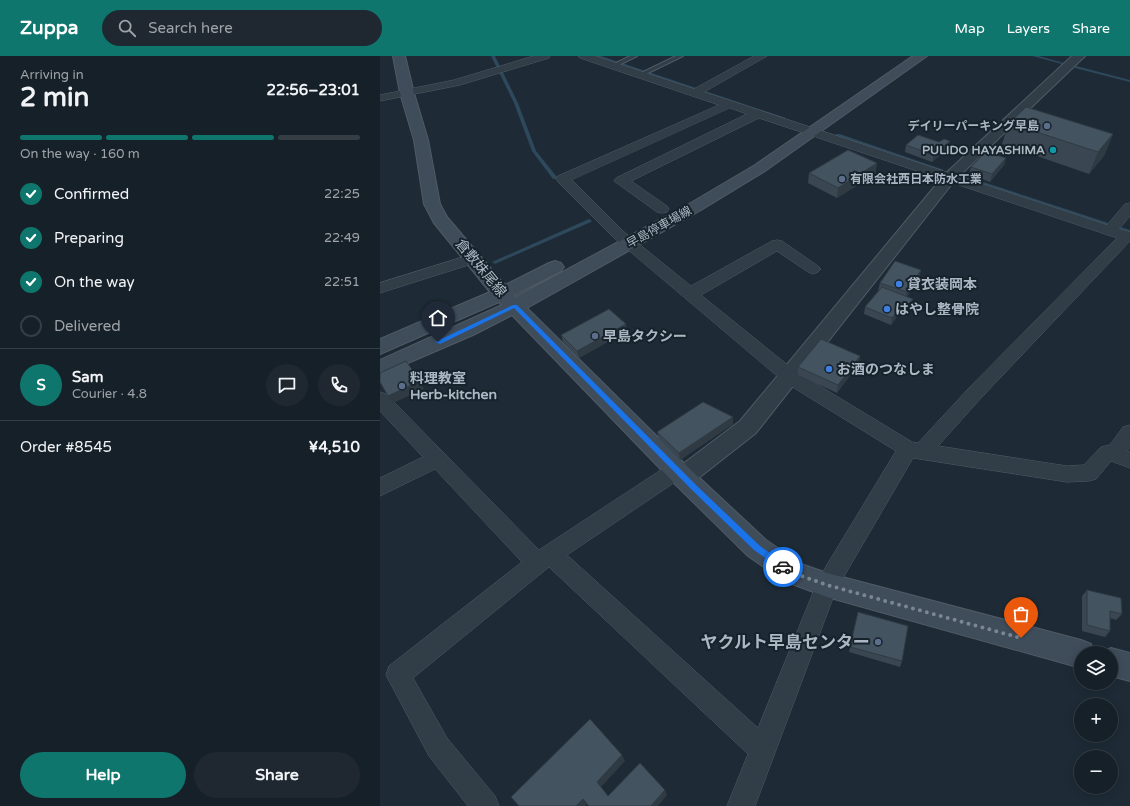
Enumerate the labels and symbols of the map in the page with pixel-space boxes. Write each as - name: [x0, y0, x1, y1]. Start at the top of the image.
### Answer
- place label: デイリーパーキング早島: [907, 119, 1039, 133]
- marker: デイリーパーキング早島: [1042, 121, 1052, 131]
- place label: PULIDO HAYASHIMA: [922, 143, 1045, 157]
- marker: PULIDO HAYASHIMA: [1048, 145, 1058, 155]
- place label: 有限会社西日本防水工業: [850, 172, 982, 186]
- marker: 有限会社西日本防水工業: [837, 174, 847, 184]
- street label: 早島停車場線: [624, 203, 694, 251]
- street label: 倉敷妹尾線: [452, 236, 510, 300]
- place label: 貸衣装岡本: [907, 276, 977, 293]
- marker: 貸衣装岡本: [894, 279, 904, 289]
- pin: [421, 301, 455, 342]
- place label: はやし整骨院: [895, 301, 979, 318]
- marker: はやし整骨院: [882, 304, 892, 314]
- place label: 早島タクシー: [603, 328, 687, 345]
- marker: 早島タクシー: [590, 331, 600, 341]
- place label: お酒のつなしま: [837, 361, 935, 378]
- marker: お酒のつなしま: [824, 364, 834, 374]
- place label: 料理教室 Herb-kitchen: [410, 370, 497, 403]
- marker: 料理教室 Herb-kitchen: [397, 381, 407, 391]
- courier: [763, 547, 803, 587]
- pin: [1004, 597, 1038, 638]
- place label: ヤクルト早島センター: [701, 632, 870, 653]
- marker: ヤクルト早島センター: [873, 637, 883, 647]

